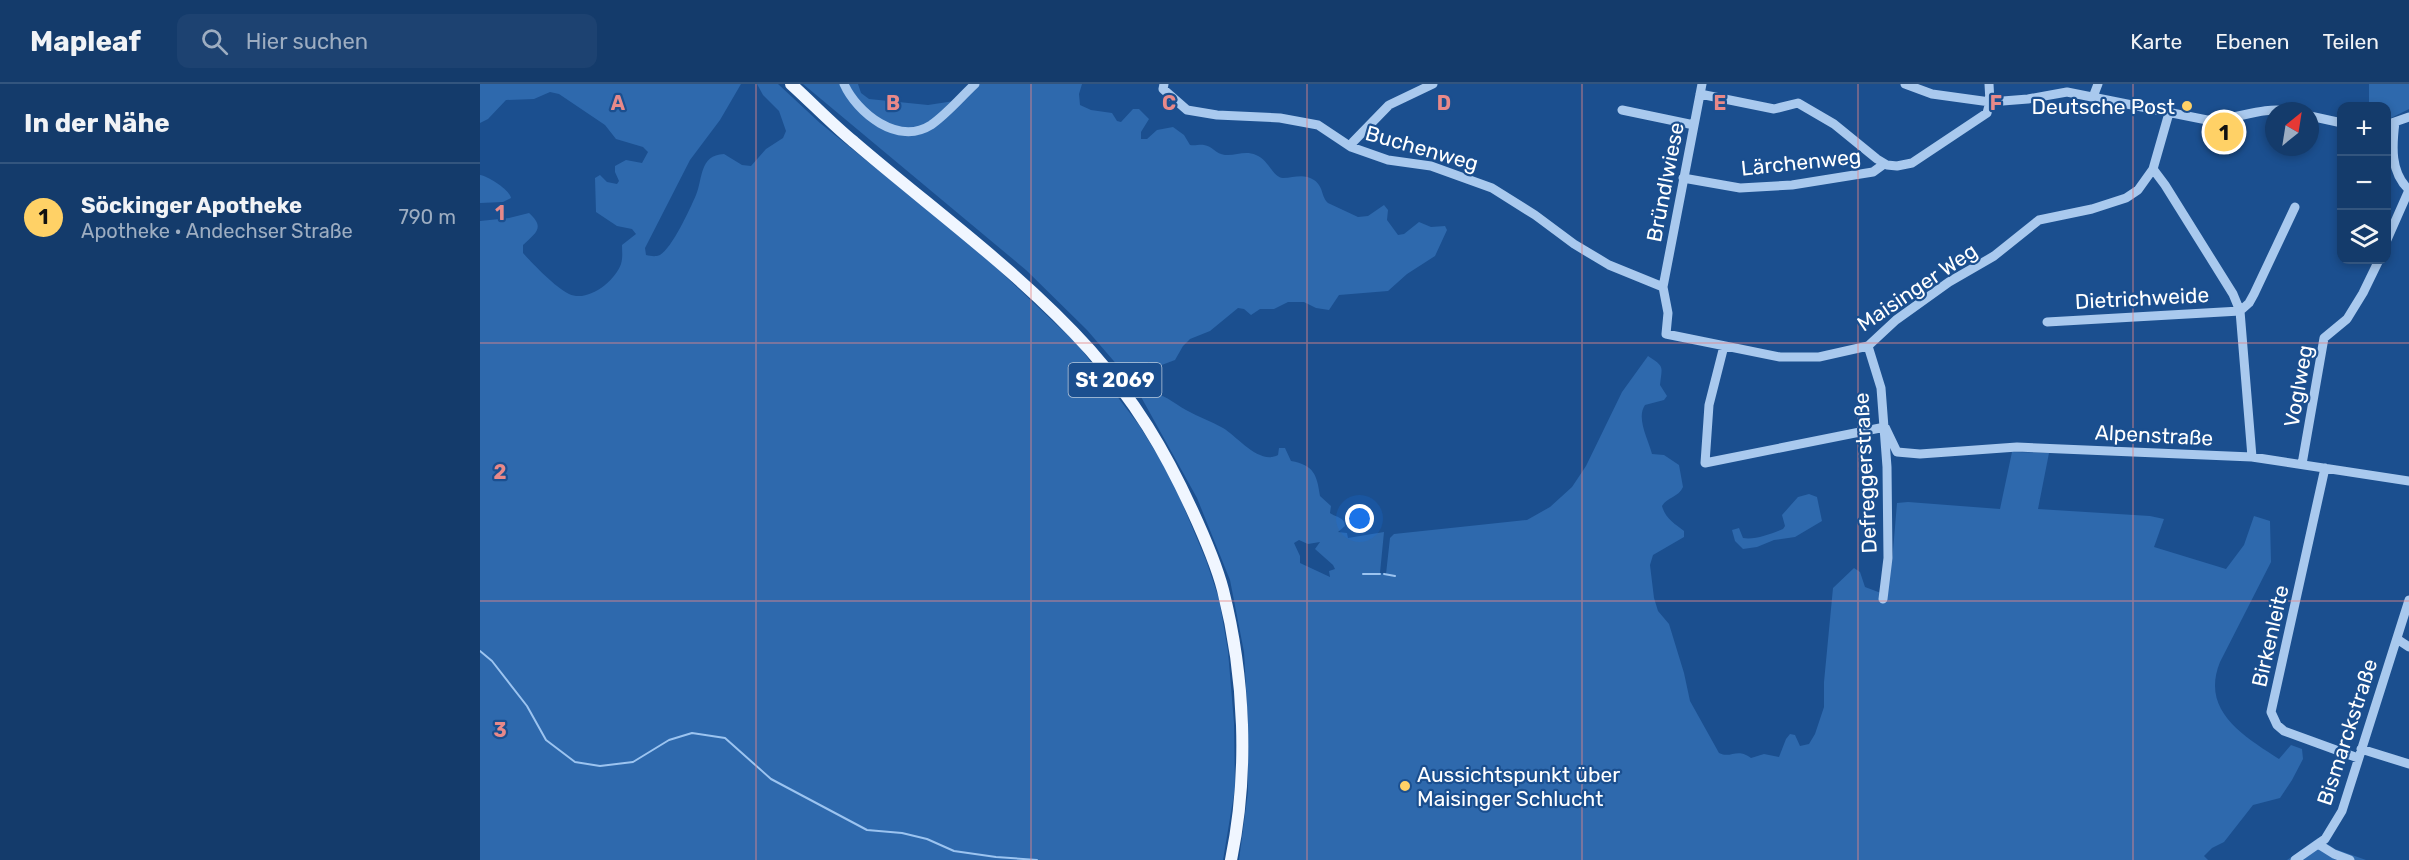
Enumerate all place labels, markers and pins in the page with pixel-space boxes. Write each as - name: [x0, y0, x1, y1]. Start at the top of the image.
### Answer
- place label: Deutsche Post: [2032, 94, 2175, 119]
- marker: Deutsche Post: [2180, 99, 2194, 113]
- pin: 1: [2204, 110, 2244, 154]
- place label: Aussichtspunkt über Maisinger Schlucht: [1417, 762, 1620, 811]
- marker: Aussichtspunkt über Maisinger Schlucht: [1398, 779, 1412, 793]

